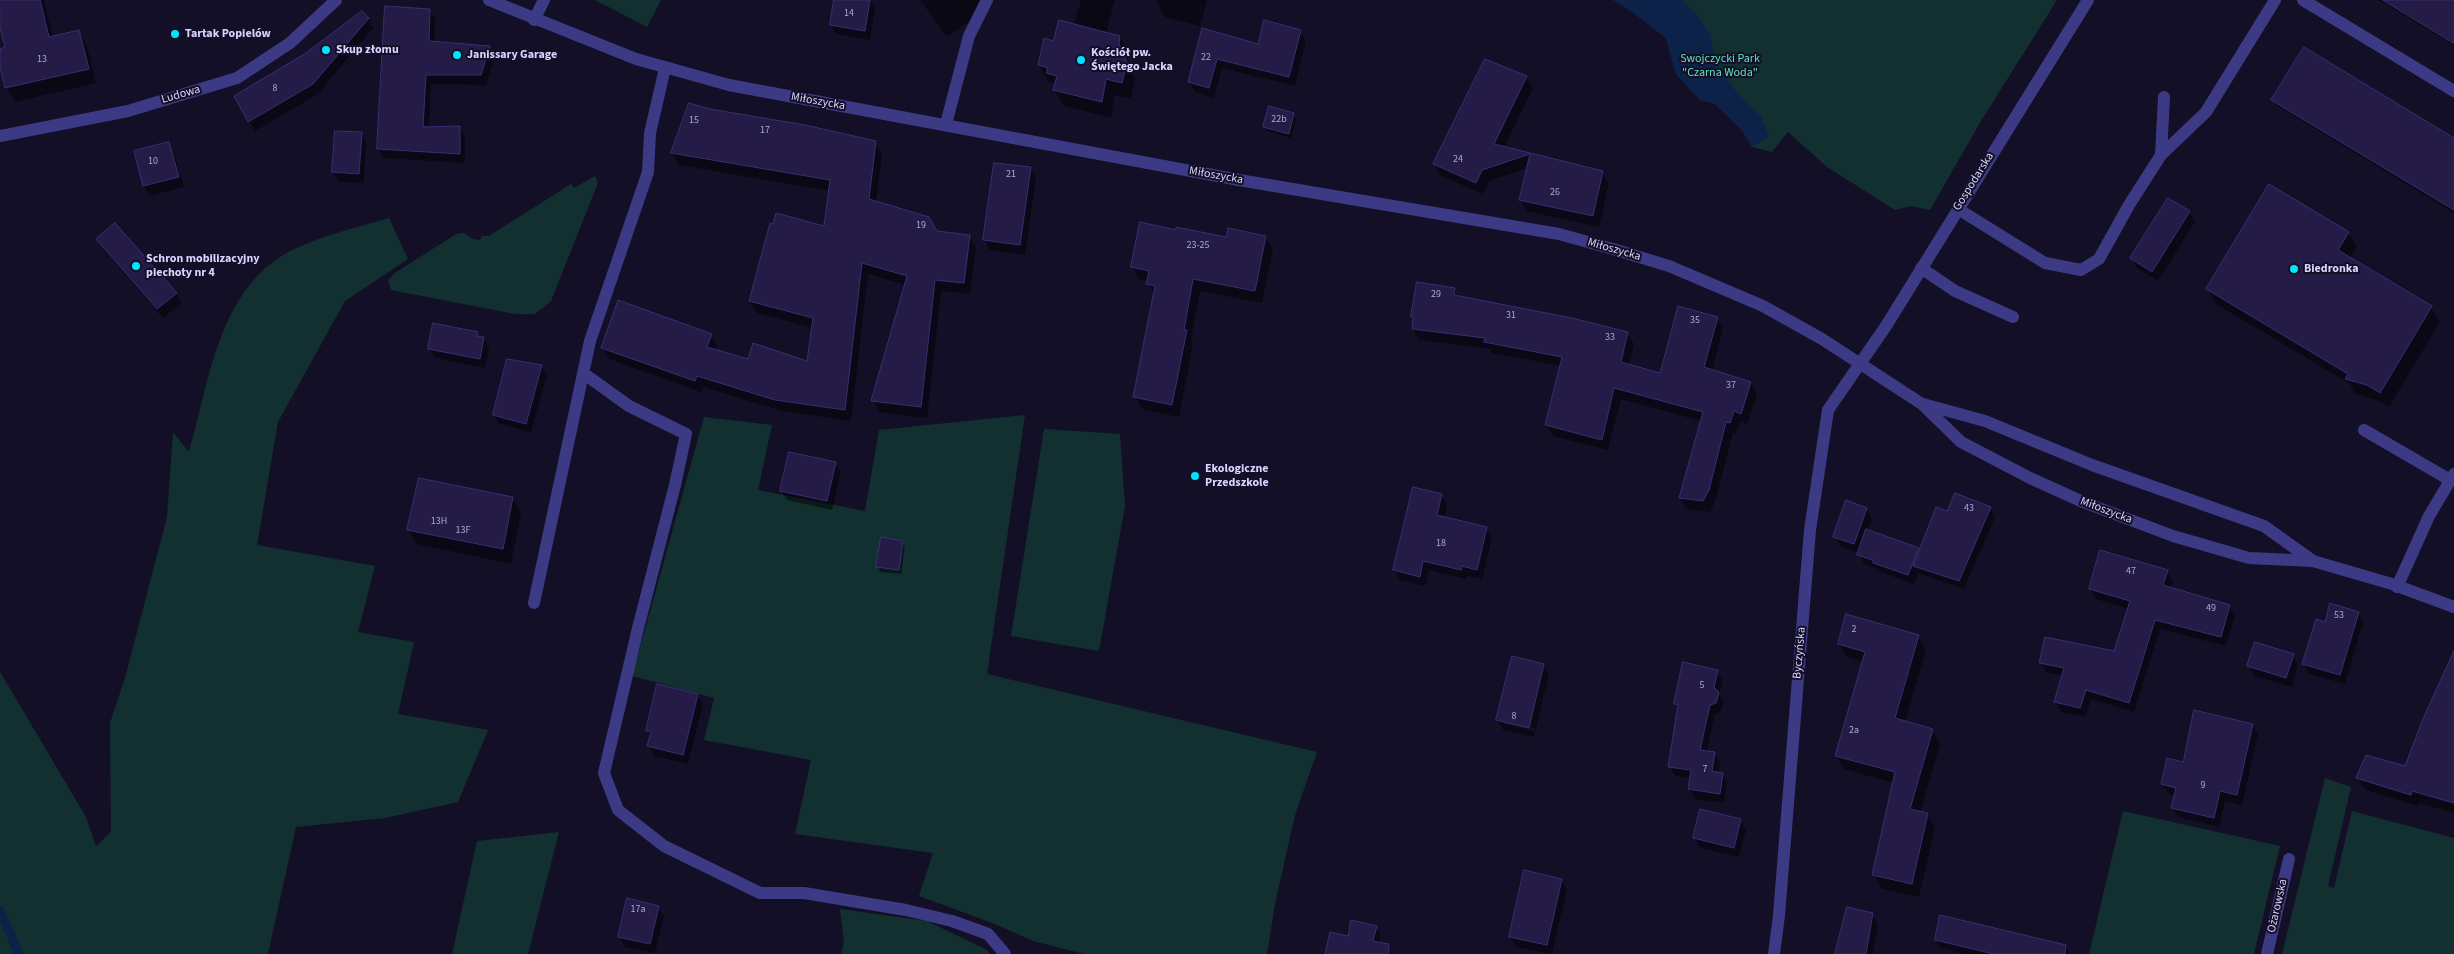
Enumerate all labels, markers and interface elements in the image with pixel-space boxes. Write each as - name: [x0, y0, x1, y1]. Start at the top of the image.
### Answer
- house number: 14: [844, 8, 854, 20]
- place label: Tartak Popielów: [185, 27, 271, 41]
- marker: Tartak Popielów: [169, 28, 181, 40]
- place label: Skup złomu: [336, 43, 399, 57]
- marker: Skup złomu: [320, 44, 332, 56]
- place label: Kościół pw. Świętego Jacka: [1091, 46, 1173, 74]
- place label: Janissary Garage: [467, 48, 557, 62]
- marker: Janissary Garage: [451, 49, 463, 61]
- house number: 22: [1201, 52, 1211, 64]
- park label: Swojczycki Park "Czarna Woda": [1680, 52, 1760, 80]
- house number: 13: [37, 54, 47, 66]
- marker: Kościół pw. Świętego Jacka: [1075, 54, 1087, 66]
- street label: Ludowa: [160, 83, 202, 107]
- house number: 8: [273, 83, 277, 95]
- street label: Miłoszycka: [790, 90, 846, 114]
- house number: 22b: [1271, 114, 1287, 126]
- house number: 15: [689, 115, 699, 127]
- house number: 17: [760, 125, 770, 137]
- street label: Gospodarska: [1950, 150, 1998, 214]
- house number: 24: [1453, 154, 1463, 166]
- house number: 10: [148, 156, 158, 168]
- street label: Miłoszycka: [1188, 164, 1244, 188]
- house number: 21: [1006, 169, 1016, 181]
- house number: 26: [1550, 187, 1560, 199]
- house number: 19: [916, 220, 926, 232]
- street label: Miłoszycka: [1586, 236, 1642, 264]
- house number: 23-25: [1187, 240, 1209, 252]
- place label: Schron mobilizacyjny piechoty nr 4: [146, 252, 259, 280]
- marker: Schron mobilizacyjny piechoty nr 4: [130, 260, 142, 272]
- place label: Biedronka: [2304, 262, 2359, 276]
- marker: Biedronka: [2288, 263, 2300, 275]
- house number: 29: [1431, 289, 1441, 301]
- house number: 31: [1506, 310, 1516, 322]
- house number: 35: [1690, 315, 1700, 327]
- house number: 33: [1605, 332, 1615, 344]
- house number: 37: [1726, 380, 1736, 392]
- place label: Ekologiczne Przedszkole: [1205, 462, 1269, 490]
- marker: Ekologiczne Przedszkole: [1189, 470, 1201, 482]
- street label: Miłoszycka: [2078, 494, 2134, 528]
- house number: 43: [1964, 503, 1974, 515]
- house number: 13H: [431, 516, 447, 528]
- house number: 13F: [456, 525, 470, 537]
- house number: 18: [1436, 538, 1446, 550]
- house number: 47: [2126, 566, 2136, 578]
- house number: 49: [2206, 603, 2216, 615]
- house number: 53: [2334, 610, 2344, 622]
- house number: 2: [1852, 624, 1856, 636]
- street label: Byczyńska: [1791, 626, 1809, 680]
- house number: 5: [1700, 680, 1704, 692]
- house number: 8: [1512, 711, 1516, 723]
- house number: 2a: [1849, 725, 1859, 737]
- house number: 7: [1703, 764, 1707, 776]
- house number: 9: [2201, 780, 2205, 792]
- street label: Ożarowska: [2265, 878, 2291, 934]
- house number: 17a: [631, 904, 645, 916]

